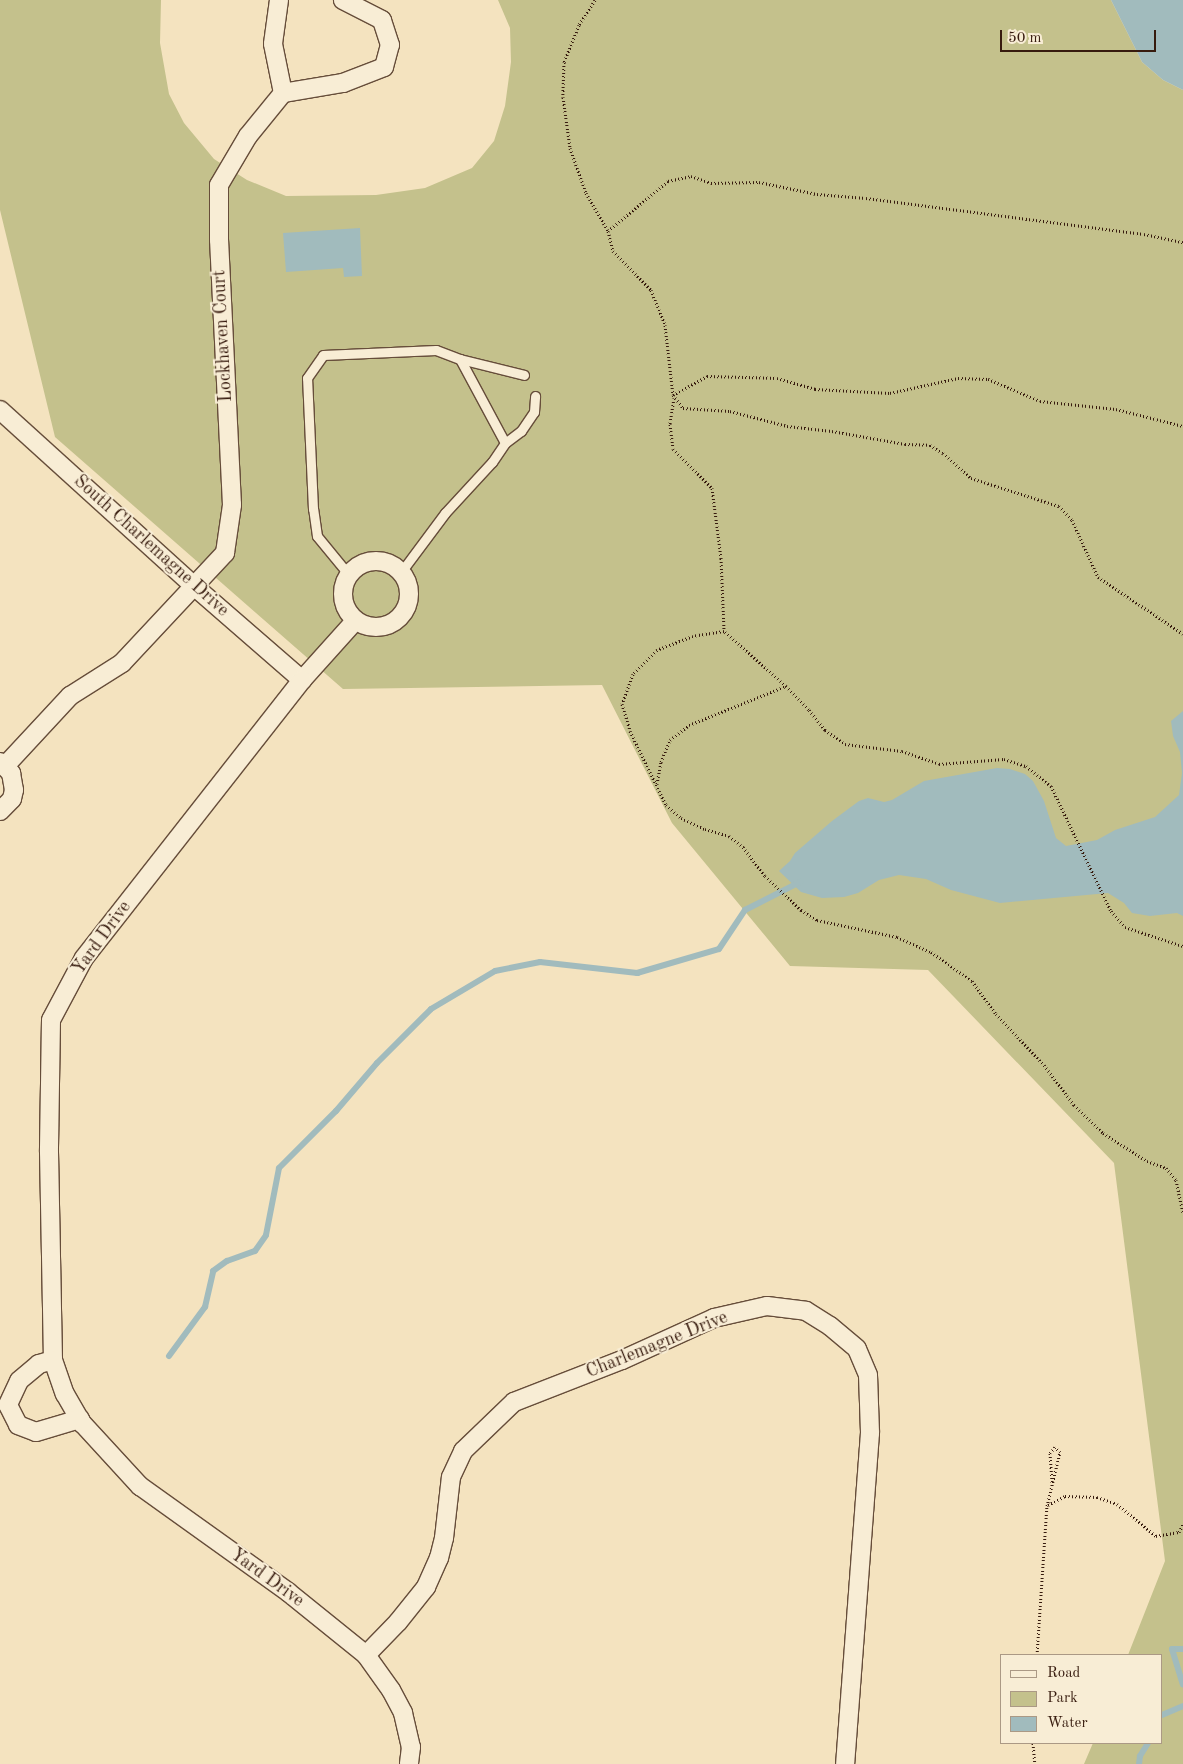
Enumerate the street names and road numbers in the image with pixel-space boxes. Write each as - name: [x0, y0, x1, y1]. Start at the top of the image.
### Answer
- street label: Lockhaven Court: [209, 269, 237, 403]
- street label: South Charlemagne Drive: [69, 471, 233, 621]
- street label: Yard Drive: [68, 897, 136, 979]
- street label: Charlemagne Drive: [583, 1307, 731, 1383]
- street label: Yard Drive: [226, 1544, 308, 1612]

